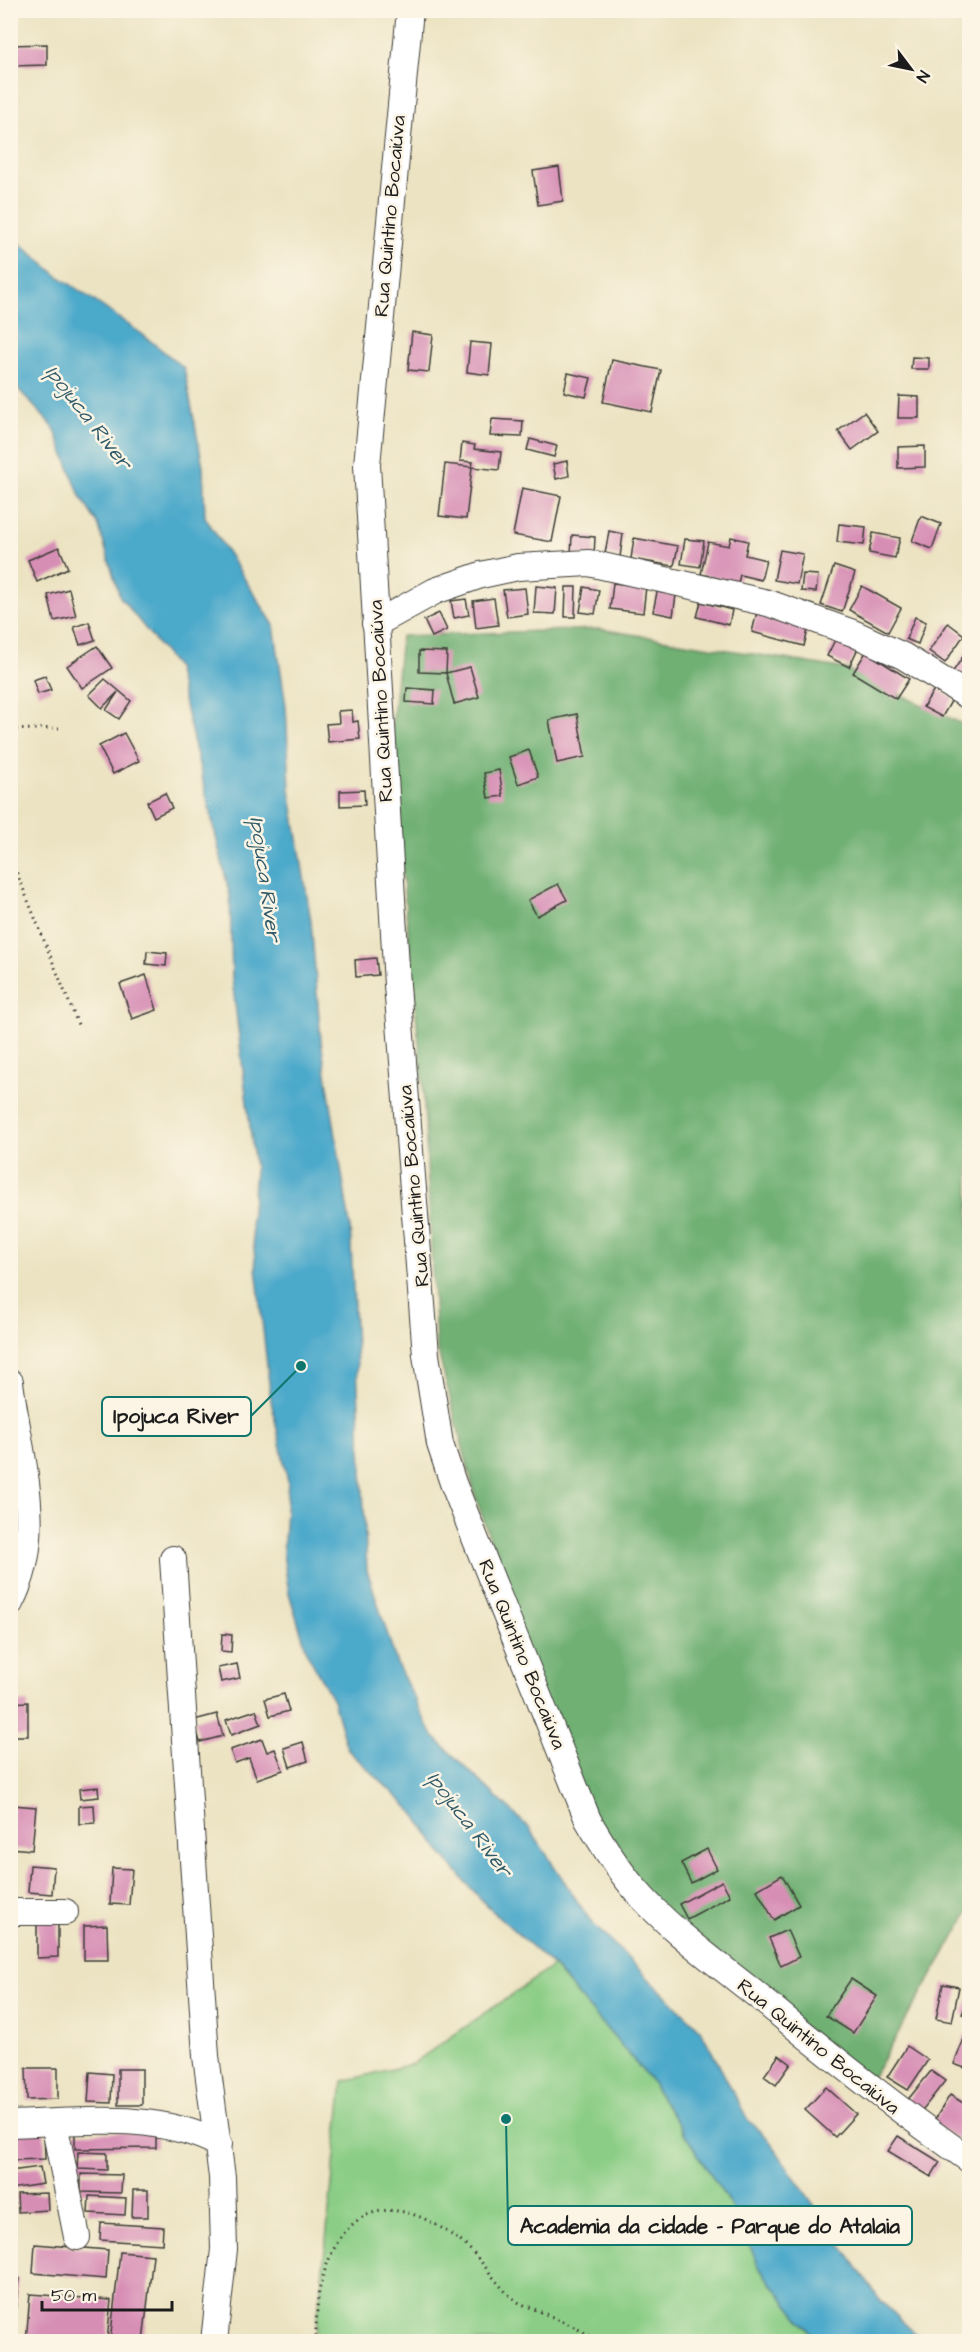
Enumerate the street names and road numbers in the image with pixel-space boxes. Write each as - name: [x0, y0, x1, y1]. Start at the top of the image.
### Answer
- street label: Rua Quintino Bocaiúva: [367, 114, 413, 318]
- street label: Rua Quintino Bocaiúva: [362, 599, 400, 803]
- street label: Rua Quintino Bocaiúva: [391, 1084, 437, 1288]
- street label: Rua Quintino Bocaiúva: [471, 1555, 573, 1753]
- street label: Rua Quintino Bocaiúva: [731, 1972, 906, 2121]

